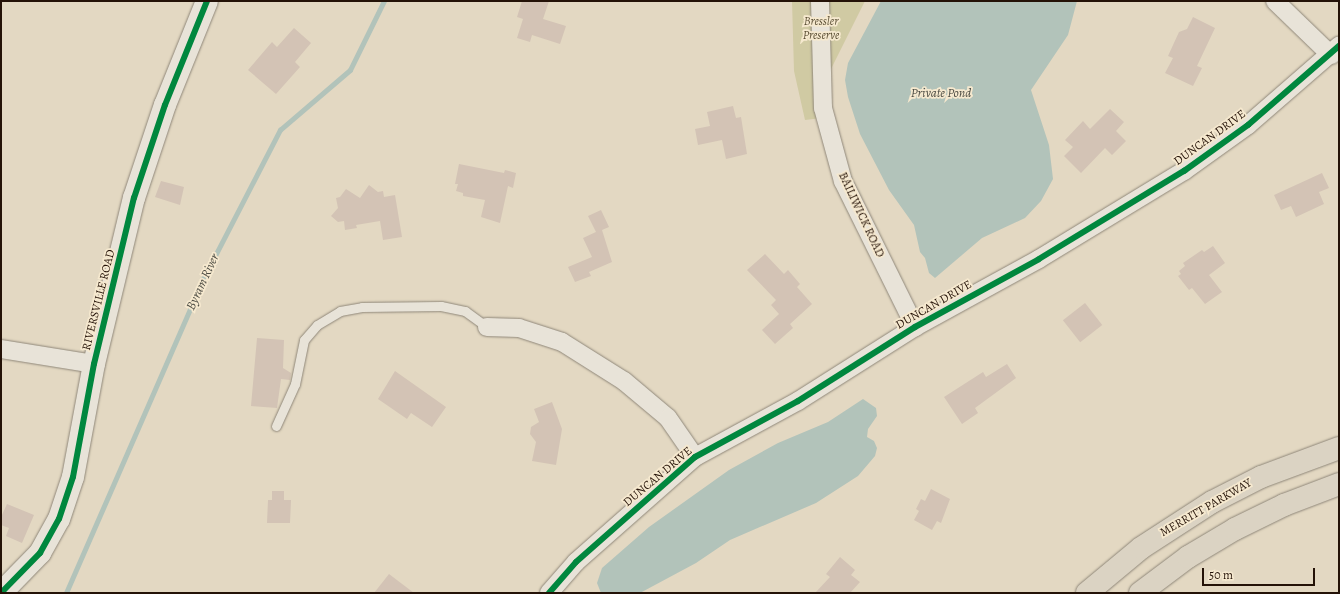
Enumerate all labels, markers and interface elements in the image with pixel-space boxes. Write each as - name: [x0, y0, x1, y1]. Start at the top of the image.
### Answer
- park label: Bressler Preserve: [803, 15, 839, 43]
- water label: Private Pond: [911, 85, 971, 101]
- street label: DUNCAN DRIVE: [1171, 107, 1249, 169]
- street label: BAILIWICK ROAD: [835, 170, 887, 260]
- street label: RIVERSVILLE ROAD: [80, 248, 118, 352]
- water label: Byram River: [183, 251, 223, 313]
- street label: DUNCAN DRIVE: [893, 277, 975, 333]
- street label: DUNCAN DRIVE: [621, 444, 695, 510]
- street label: MERRITT PARKWAY: [1158, 476, 1254, 540]
- scale bar: [1204, 560, 1317, 586]
- text: 50 m: [1209, 567, 1233, 583]

